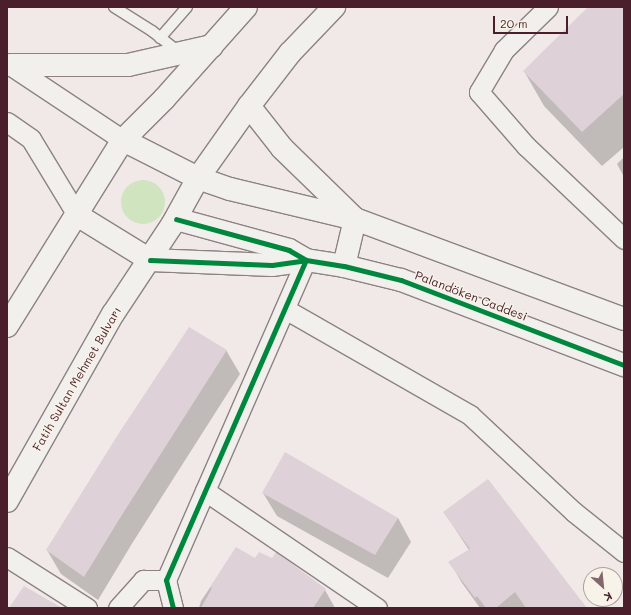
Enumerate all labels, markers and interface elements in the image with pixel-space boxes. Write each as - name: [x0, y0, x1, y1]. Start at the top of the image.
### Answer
- scale bar: [495, 8, 570, 34]
- text: 20 m: [500, 15, 528, 31]
- street label: Palandöken Caddesi: [413, 268, 529, 324]
- street label: Fatih Sultan Mehmet Bulvarı: [30, 304, 124, 454]
- north arrow: [583, 567, 623, 607]
- text: K: [602, 589, 615, 606]

